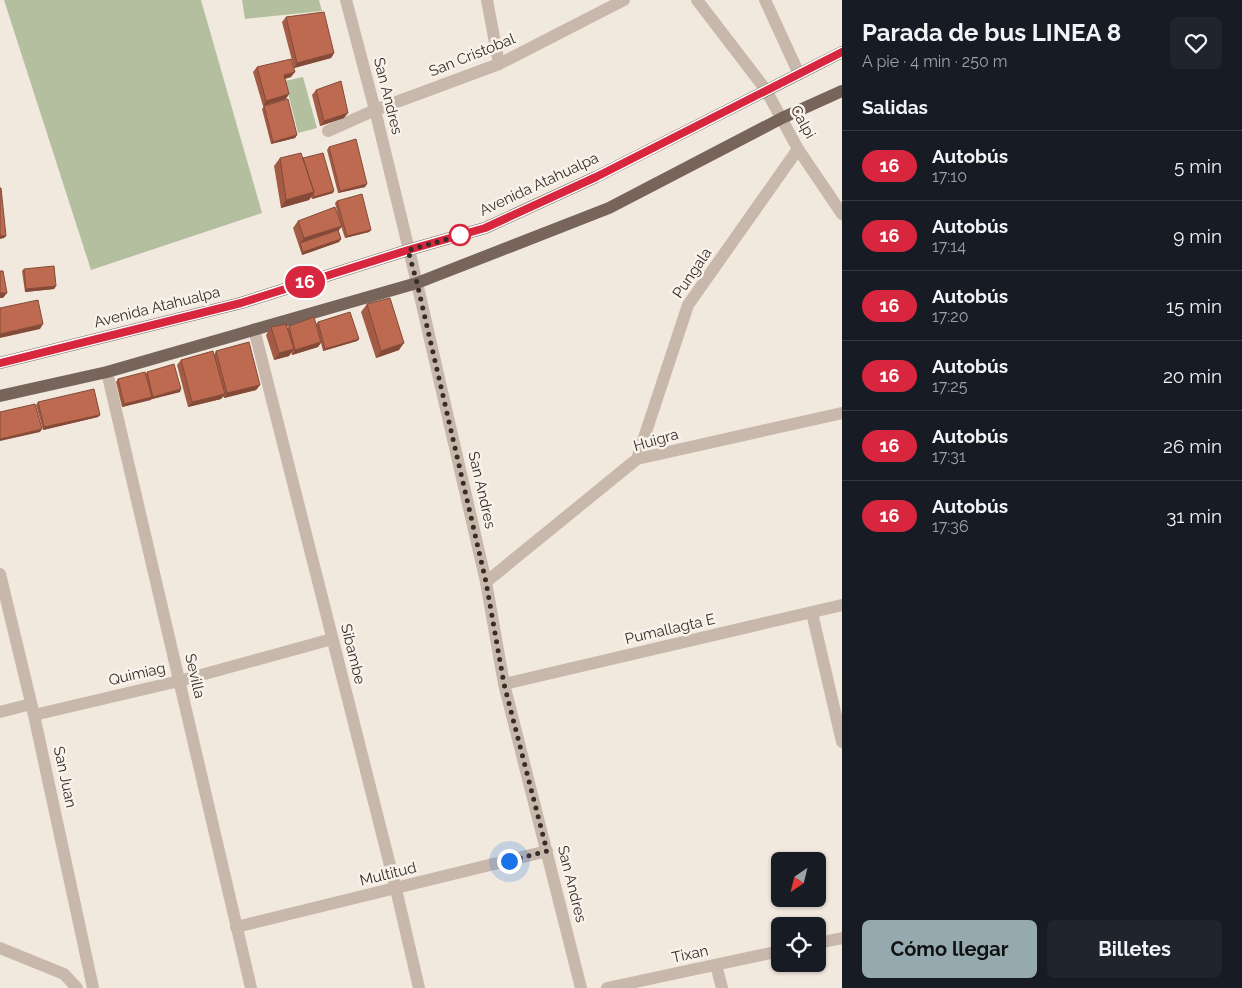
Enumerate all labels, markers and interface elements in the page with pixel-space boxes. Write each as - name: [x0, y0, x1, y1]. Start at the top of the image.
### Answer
- button: heart: [1170, 17, 1222, 69]
- text: Parada de bus LINEA 8: [862, 18, 1121, 47]
- street label: San Cristobal: [426, 29, 519, 80]
- text: A pie · 4 min · 250 m: [862, 52, 1008, 71]
- street label: San Andres: [370, 56, 406, 136]
- text: Salidas: [862, 96, 928, 118]
- street label: Calpi: [787, 102, 819, 142]
- text: Autobús: [932, 145, 1008, 167]
- street label: Avenida Atahualpa: [477, 148, 601, 220]
- text: 16: [880, 155, 899, 176]
- text: 5 min: [1174, 155, 1222, 177]
- text: 17:10: [932, 167, 967, 186]
- text: Autobús: [932, 215, 1008, 237]
- unlabelled marker: [449, 224, 471, 246]
- text: 16: [880, 225, 899, 246]
- text: 9 min: [1173, 225, 1222, 247]
- text: 17:14: [932, 237, 966, 256]
- street label: Pungala: [669, 244, 715, 302]
- line badge: 16: [282, 266, 328, 298]
- text: 16: [295, 271, 315, 292]
- street label: Avenida Atahualpa: [92, 283, 222, 331]
- text: Autobús: [932, 285, 1008, 307]
- text: 16: [880, 295, 899, 316]
- text: 15 min: [1166, 295, 1222, 317]
- text: 17:20: [932, 307, 968, 326]
- text: Autobús: [932, 355, 1008, 377]
- text: 16: [880, 365, 899, 386]
- text: 20 min: [1163, 365, 1222, 387]
- text: 17:25: [932, 377, 967, 396]
- street label: Huigra: [631, 425, 681, 455]
- text: Autobús: [932, 425, 1008, 447]
- text: 16: [880, 435, 899, 456]
- text: 26 min: [1163, 435, 1222, 457]
- text: 17:31: [932, 447, 966, 466]
- street label: San Andres: [464, 450, 500, 530]
- text: Autobús: [932, 495, 1008, 517]
- text: 16: [880, 505, 899, 526]
- text: 31 min: [1166, 505, 1222, 527]
- text: 17:36: [932, 517, 969, 536]
- street label: Pumallagta E: [623, 610, 717, 648]
- street label: Sibambe: [337, 622, 369, 686]
- street label: Sevilla: [181, 652, 209, 700]
- street label: Quimiag: [107, 659, 167, 689]
- street label: San Juan: [50, 745, 80, 809]
- street label: San Andres: [554, 844, 590, 924]
- your location: [497, 849, 522, 874]
- north arrow: [771, 852, 826, 908]
- map controls: [771, 852, 826, 972]
- street label: Multitud: [358, 858, 418, 890]
- button: locate: [771, 917, 826, 972]
- button: Cómo llegar: [862, 920, 1037, 978]
- button: Billetes: [1047, 920, 1222, 978]
- street label: Tixan: [670, 941, 710, 967]

